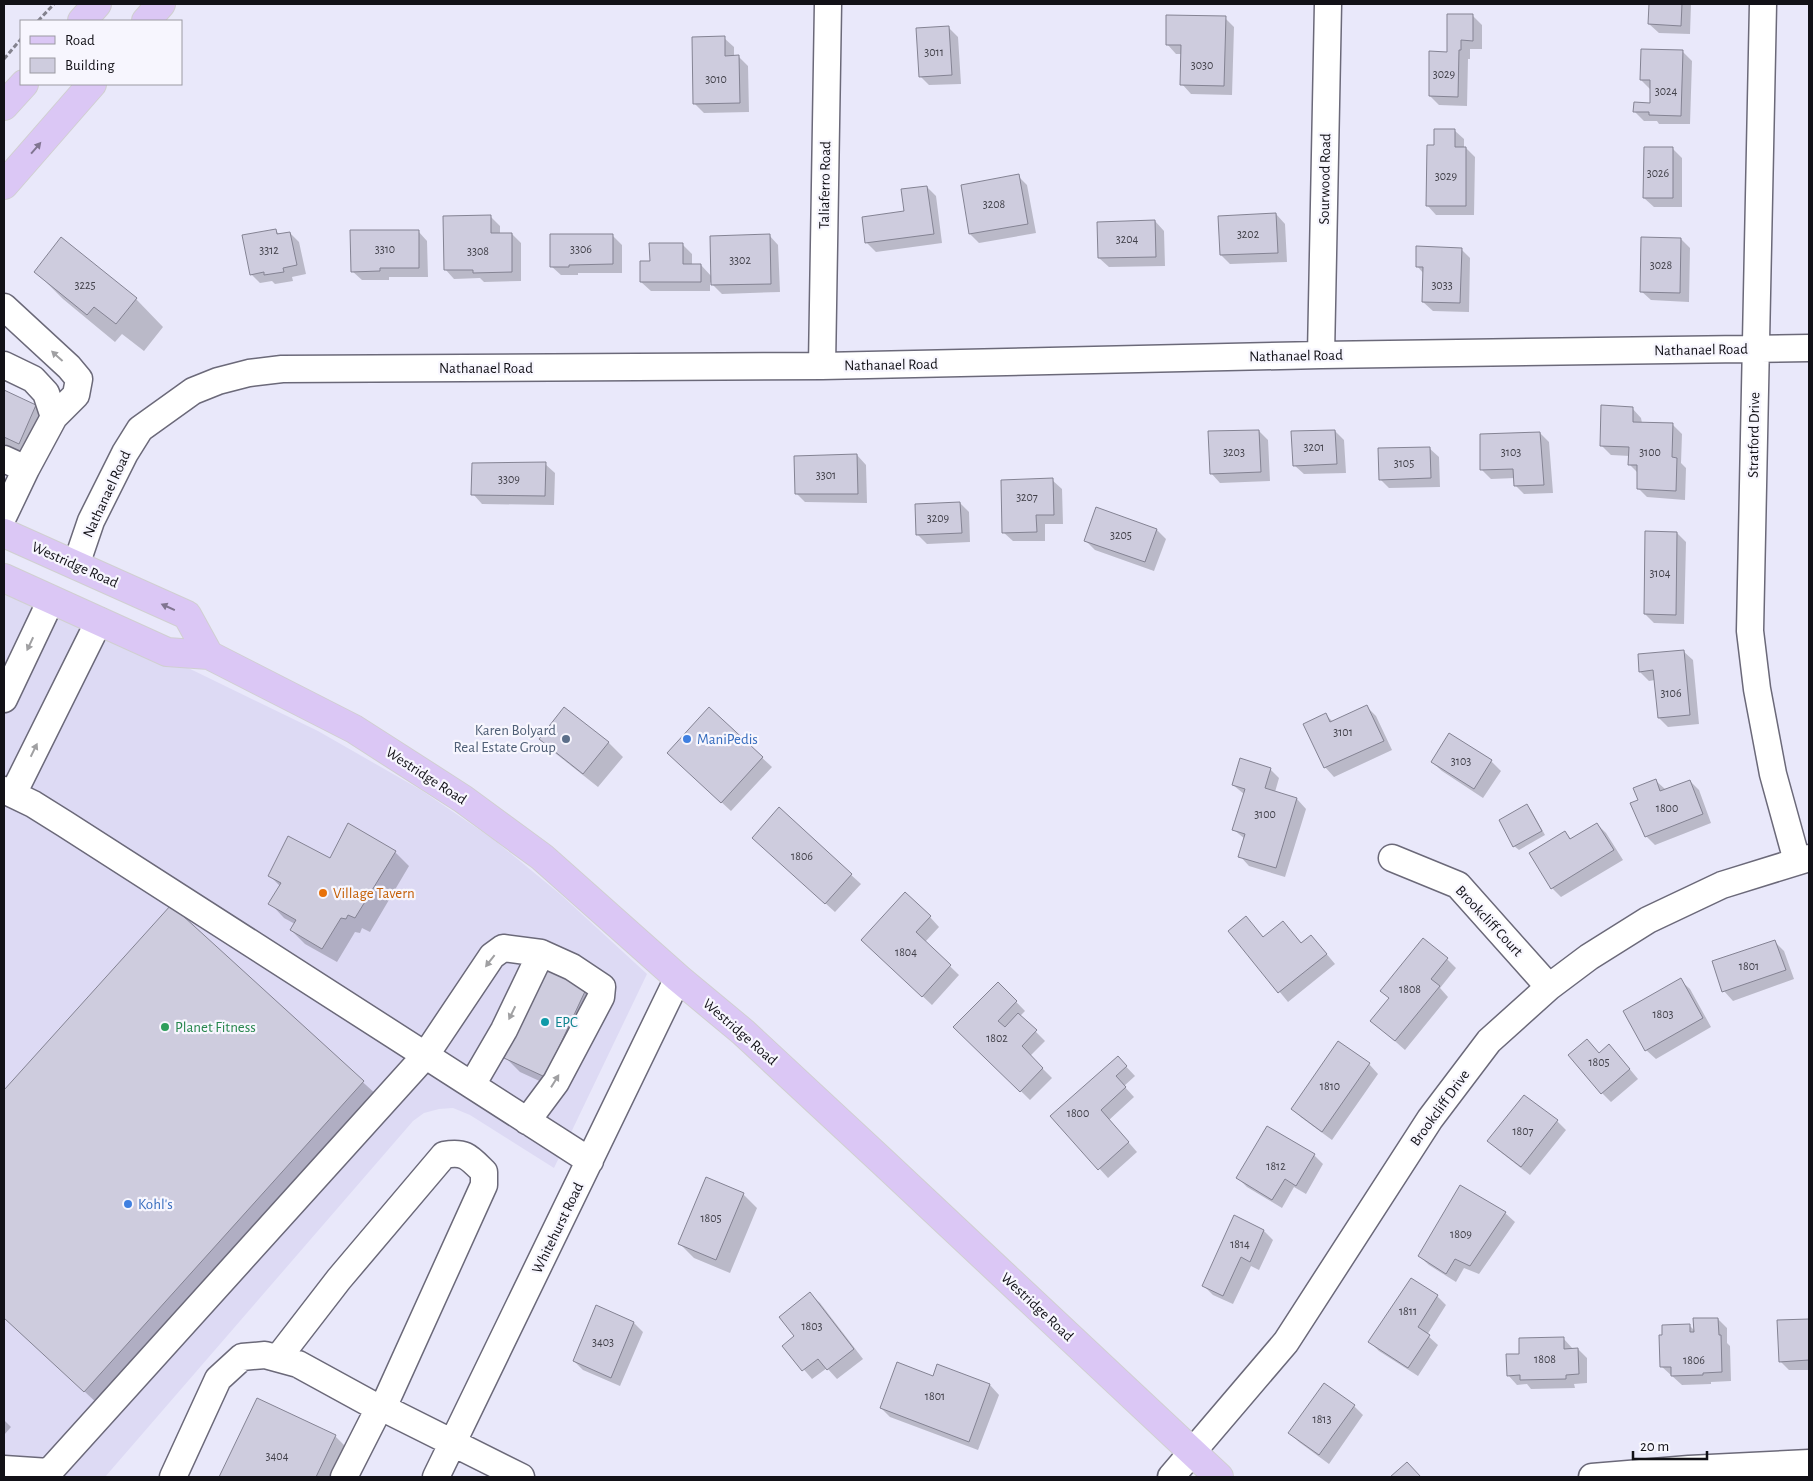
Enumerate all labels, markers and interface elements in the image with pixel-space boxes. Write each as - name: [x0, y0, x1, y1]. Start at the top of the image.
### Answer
- legend: [20, 20, 182, 85]
- text: Road: [65, 33, 95, 48]
- house number: 3011: [924, 46, 944, 58]
- text: Building: [65, 58, 115, 73]
- house number: 3030: [1191, 59, 1213, 71]
- house number: 3029: [1433, 68, 1456, 80]
- house number: 3010: [705, 73, 727, 85]
- house number: 3024: [1655, 85, 1677, 97]
- street label: Sourwood Road: [1317, 133, 1333, 225]
- street label: Taliaferro Road: [817, 141, 833, 229]
- one-way arrow: [30, 142, 41, 155]
- house number: 3026: [1647, 167, 1670, 179]
- house number: 3029: [1435, 170, 1458, 182]
- house number: 3208: [983, 198, 1006, 210]
- house number: 3202: [1237, 228, 1260, 240]
- house number: 3204: [1116, 233, 1138, 245]
- house number: 3310: [375, 243, 395, 255]
- house number: 3306: [570, 243, 592, 255]
- house number: 3312: [259, 244, 279, 256]
- house number: 3308: [467, 245, 489, 257]
- house number: 3302: [729, 254, 751, 266]
- house number: 3028: [1650, 259, 1673, 271]
- house number: 3225: [75, 279, 95, 291]
- house number: 3033: [1431, 279, 1453, 291]
- street label: Nathanael Road: [1654, 342, 1748, 358]
- street label: Nathanael Road: [1249, 348, 1343, 364]
- one-way arrow: [51, 350, 63, 362]
- street label: Nathanael Road: [844, 357, 938, 373]
- street label: Nathanael Road: [439, 361, 533, 376]
- street label: Stratford Drive: [1746, 392, 1762, 478]
- house number: 3201: [1304, 441, 1324, 453]
- house number: 3203: [1223, 446, 1245, 458]
- house number: 3103: [1501, 446, 1521, 458]
- house number: 3100: [1639, 446, 1661, 458]
- street label: Nathanael Road: [80, 448, 134, 540]
- house number: 3105: [1394, 457, 1414, 469]
- house number: 3301: [816, 469, 836, 481]
- house number: 3309: [498, 473, 520, 485]
- house number: 3207: [1016, 491, 1038, 503]
- house number: 3209: [927, 512, 950, 524]
- house number: 3205: [1110, 529, 1132, 541]
- street label: Westridge Road: [30, 539, 121, 591]
- house number: 3104: [1649, 567, 1671, 579]
- one-way arrow: [161, 602, 175, 610]
- one-way arrow: [26, 637, 34, 651]
- house number: 3106: [1660, 687, 1682, 699]
- place label: Karen Bolyard Real Estate Group: [454, 723, 556, 755]
- house number: 3101: [1333, 726, 1353, 738]
- place label: ManiPedis: [697, 732, 758, 747]
- marker: Karen Bolyard Real Estate Group: [560, 733, 572, 745]
- marker: ManiPedis: [681, 733, 693, 745]
- one-way arrow: [31, 743, 39, 757]
- street label: Westridge Road: [383, 744, 469, 808]
- house number: 3103: [1451, 755, 1471, 767]
- house number: 1800: [1656, 802, 1678, 814]
- house number: 3100: [1254, 808, 1276, 820]
- house number: 1806: [791, 850, 813, 862]
- street label: Brookcliff Court: [1453, 883, 1526, 959]
- place label: Village Tavern: [333, 886, 415, 901]
- marker: Village Tavern: [317, 887, 329, 899]
- house number: 1804: [895, 946, 917, 958]
- one-way arrow: [484, 954, 495, 967]
- house number: 1801: [1739, 960, 1759, 972]
- house number: 1808: [1399, 983, 1421, 995]
- street label: Westridge Road: [700, 996, 780, 1068]
- one-way arrow: [508, 1006, 516, 1020]
- house number: 1803: [1652, 1008, 1674, 1020]
- place label: EPC: [555, 1015, 578, 1030]
- marker: EPC: [539, 1016, 551, 1028]
- place label: Planet Fitness: [175, 1020, 256, 1035]
- marker: Planet Fitness: [159, 1021, 171, 1033]
- house number: 1802: [986, 1032, 1008, 1044]
- house number: 1805: [1588, 1056, 1610, 1068]
- street label: Brookcliff Drive: [1408, 1067, 1473, 1149]
- one-way arrow: [551, 1075, 560, 1088]
- house number: 1810: [1320, 1080, 1340, 1092]
- house number: 1800: [1067, 1107, 1089, 1119]
- house number: 1807: [1512, 1125, 1534, 1137]
- house number: 1812: [1266, 1160, 1286, 1172]
- street label: Whitehurst Road: [530, 1180, 587, 1276]
- place label: Kohl's: [138, 1197, 173, 1212]
- marker: Kohl's: [122, 1198, 134, 1210]
- house number: 1805: [700, 1212, 722, 1224]
- house number: 1809: [1450, 1228, 1472, 1240]
- house number: 1814: [1230, 1238, 1250, 1250]
- street label: Westridge Road: [998, 1270, 1076, 1344]
- house number: 1811: [1399, 1305, 1417, 1317]
- house number: 1803: [801, 1320, 823, 1332]
- house number: 3403: [592, 1336, 614, 1348]
- house number: 1808: [1534, 1353, 1556, 1365]
- house number: 1806: [1683, 1354, 1705, 1366]
- house number: 1801: [925, 1390, 945, 1402]
- house number: 1813: [1313, 1413, 1331, 1425]
- scale bar: [1633, 1428, 1707, 1460]
- text: 20 m: [1640, 1439, 1669, 1454]
- house number: 3404: [266, 1450, 289, 1462]

